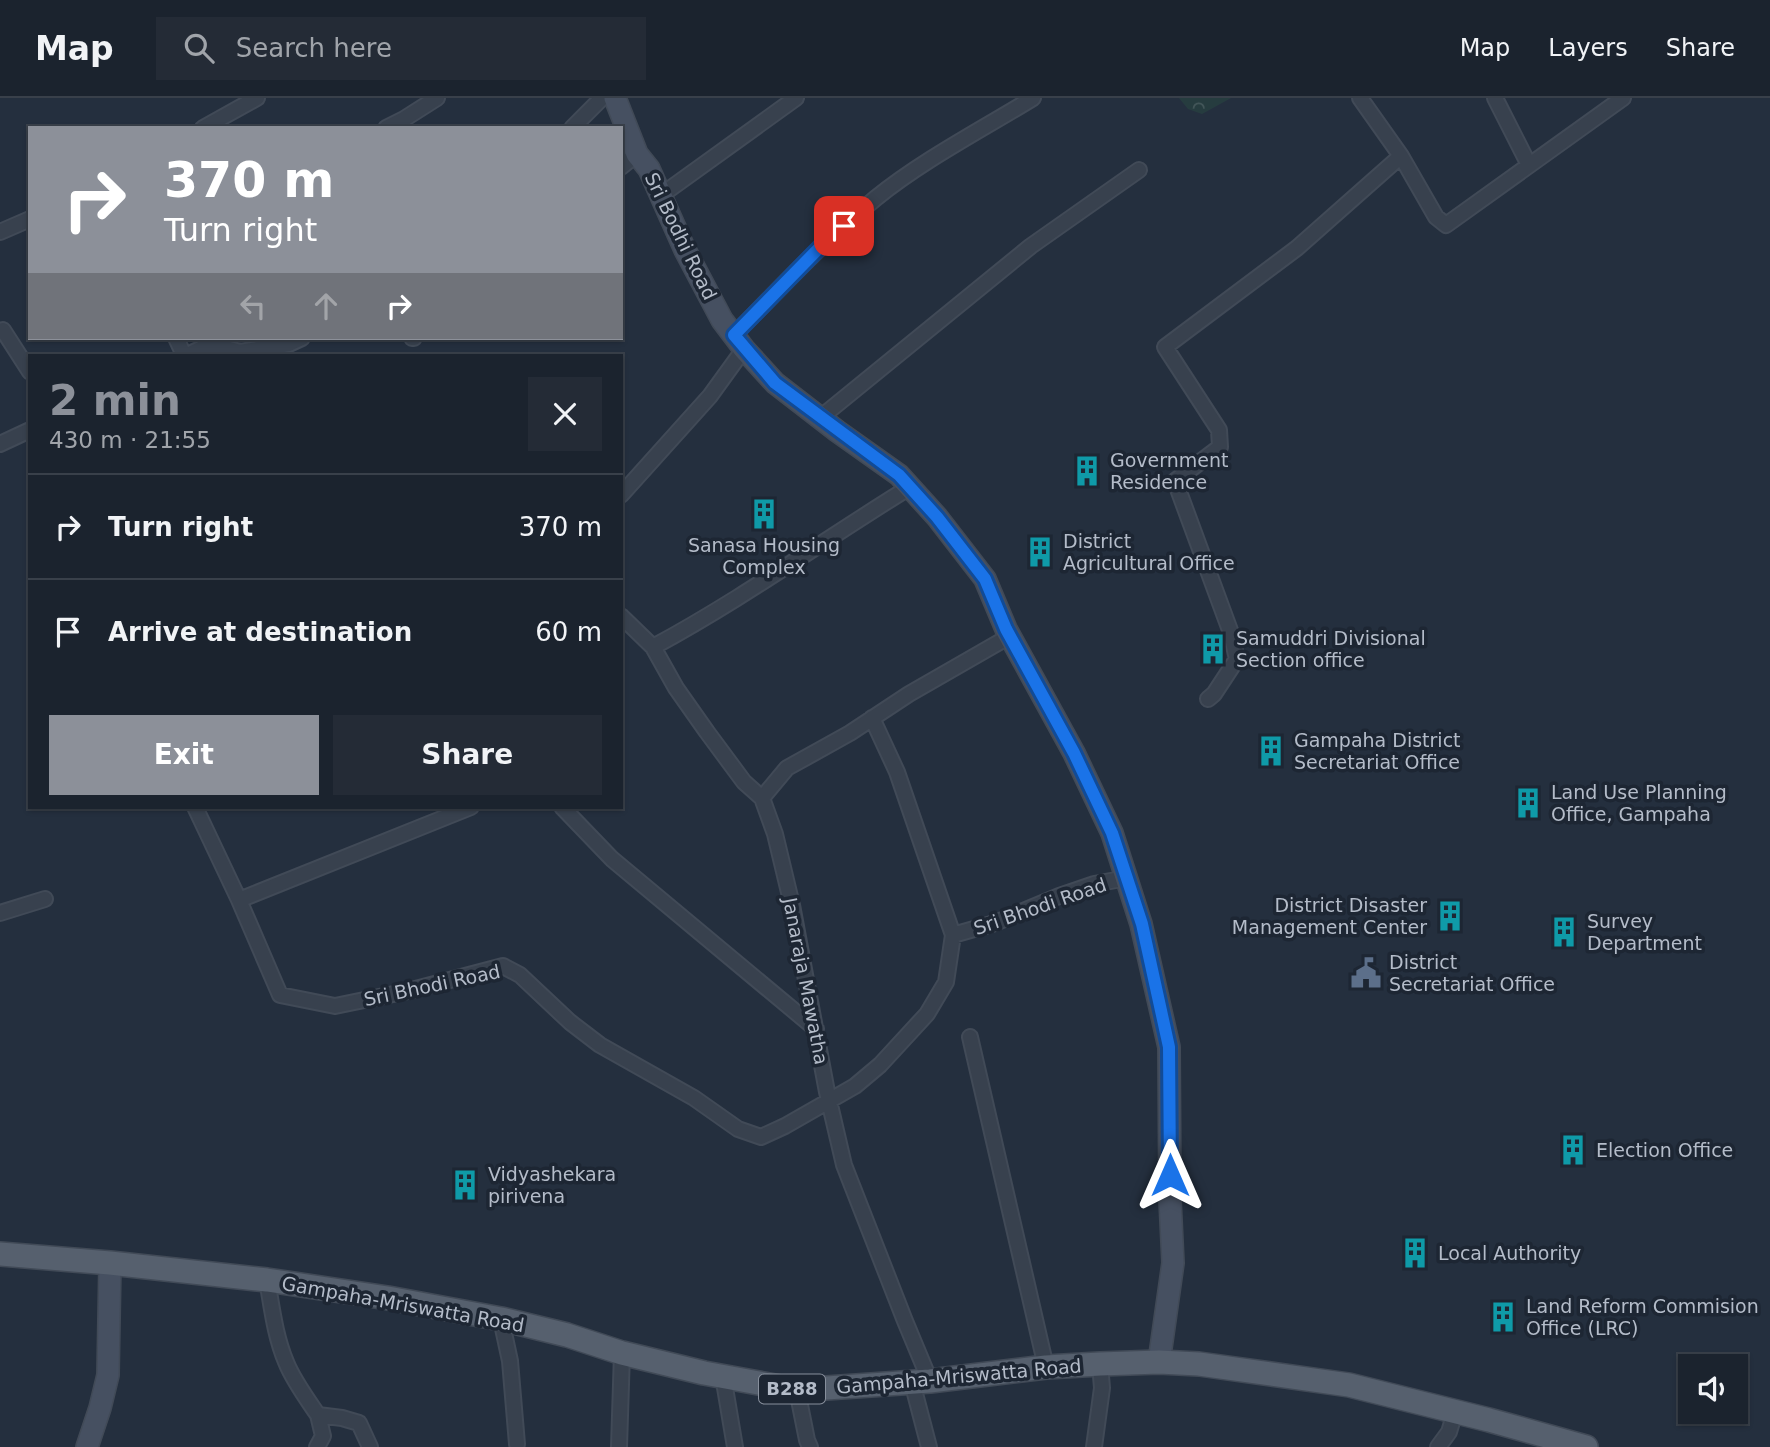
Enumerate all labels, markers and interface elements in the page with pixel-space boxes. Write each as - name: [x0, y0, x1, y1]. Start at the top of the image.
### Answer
- search box: [156, 17, 646, 80]
- text: Map: [35, 29, 114, 68]
- icon: search: [180, 29, 218, 67]
- text: Search here: [236, 33, 392, 63]
- text: Map: [1460, 34, 1510, 62]
- text: Layers: [1548, 34, 1628, 62]
- text: Share: [1666, 34, 1735, 62]
- text: 370 m: [164, 152, 334, 209]
- icon: right: [49, 154, 140, 245]
- street label: Sri Bodhi Road: [641, 169, 721, 303]
- pin: [814, 196, 874, 256]
- icon: arrive: [825, 207, 863, 245]
- text: Turn right: [164, 211, 317, 249]
- icon: left: [234, 287, 272, 325]
- icon: ahead: [307, 287, 345, 325]
- icon: right: [380, 287, 418, 325]
- text: 2 min: [49, 376, 181, 425]
- button: close: [528, 377, 602, 451]
- text: 430 m · 21:55: [49, 427, 211, 453]
- place label: Government Residence: [1110, 449, 1229, 493]
- building icon: Government Residence: [1070, 454, 1104, 488]
- building icon: Sanasa Housing Complex: [747, 497, 781, 531]
- icon: right: [49, 508, 87, 546]
- text: Turn right: [108, 512, 253, 542]
- text: 370 m: [519, 512, 602, 542]
- place label: District Agricultural Office: [1063, 530, 1235, 574]
- place label: Sanasa Housing Complex: [688, 534, 840, 578]
- building icon: District Agricultural Office: [1023, 535, 1057, 569]
- icon: arrive: [49, 613, 87, 651]
- text: Arrive at destination: [108, 617, 412, 647]
- text: 60 m: [535, 617, 602, 647]
- place label: Samuddri Divisional Section office: [1236, 627, 1426, 671]
- building icon: Samuddri Divisional Section office: [1196, 632, 1230, 666]
- button: Exit: [49, 715, 319, 795]
- button: Share: [333, 715, 602, 795]
- place label: Gampaha District Secretariat Office: [1294, 729, 1461, 773]
- building icon: Gampaha District Secretariat Office: [1254, 734, 1288, 768]
- place label: Land Use Planning Office, Gampaha: [1551, 781, 1727, 825]
- building icon: Land Use Planning Office, Gampaha: [1511, 786, 1545, 820]
- street label: Sri Bhodi Road: [971, 873, 1109, 939]
- place label: District Disaster Management Center: [1232, 894, 1427, 938]
- street label: Janaraja Mawatha: [779, 895, 833, 1066]
- building icon: District Disaster Management Center: [1433, 899, 1467, 933]
- place label: Survey Department: [1587, 910, 1702, 954]
- building icon: Survey Department: [1547, 915, 1581, 949]
- place label: District Secretariat Office: [1389, 951, 1555, 995]
- public building icon: District Secretariat Office: [1349, 956, 1383, 990]
- street label: Sri Bhodi Road: [362, 960, 502, 1010]
- building icon: Election Office: [1556, 1133, 1590, 1167]
- position arrow: [1133, 1138, 1207, 1212]
- place label: Election Office: [1596, 1139, 1733, 1161]
- place label: Vidyashekara pirivena: [488, 1163, 616, 1207]
- building icon: Vidyashekara pirivena: [448, 1168, 482, 1202]
- building icon: Local Authority: [1398, 1236, 1432, 1270]
- place label: Local Authority: [1438, 1242, 1581, 1264]
- street label: Gampaha-Mriswatta Road: [280, 1272, 526, 1336]
- place label: Land Reform Commision Office (LRC): [1526, 1295, 1759, 1339]
- building icon: Land Reform Commision Office (LRC): [1486, 1300, 1520, 1334]
- street label: Gampaha-Mriswatta Road: [836, 1354, 1082, 1398]
- map controls: [1678, 1354, 1748, 1424]
- button: sound: [1678, 1354, 1748, 1424]
- road number: B288: [759, 1374, 825, 1404]

